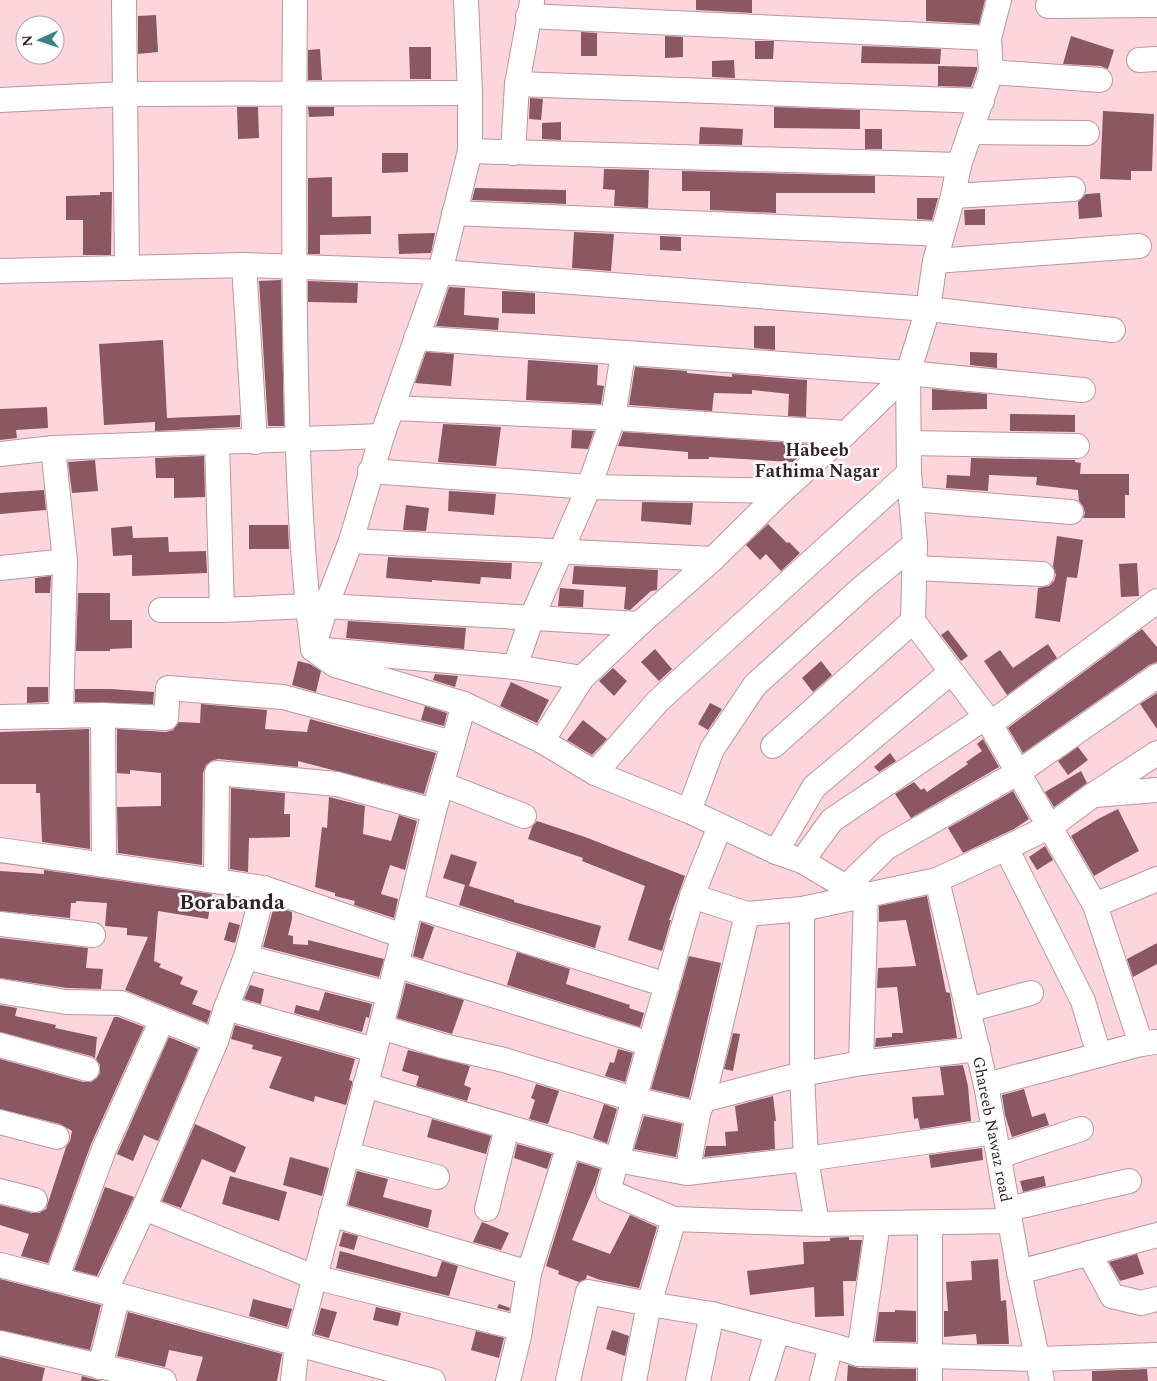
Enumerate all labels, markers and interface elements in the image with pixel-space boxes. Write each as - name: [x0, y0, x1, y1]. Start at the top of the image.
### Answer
- north arrow: [15, 15, 65, 65]
- text: N: [17, 34, 38, 47]
- district label: Habeeb Fathima Nagar: [755, 437, 880, 485]
- district label: Borabanda: [179, 887, 285, 919]
- street label: Ghareeb Nawaz road: [966, 1054, 1018, 1204]

